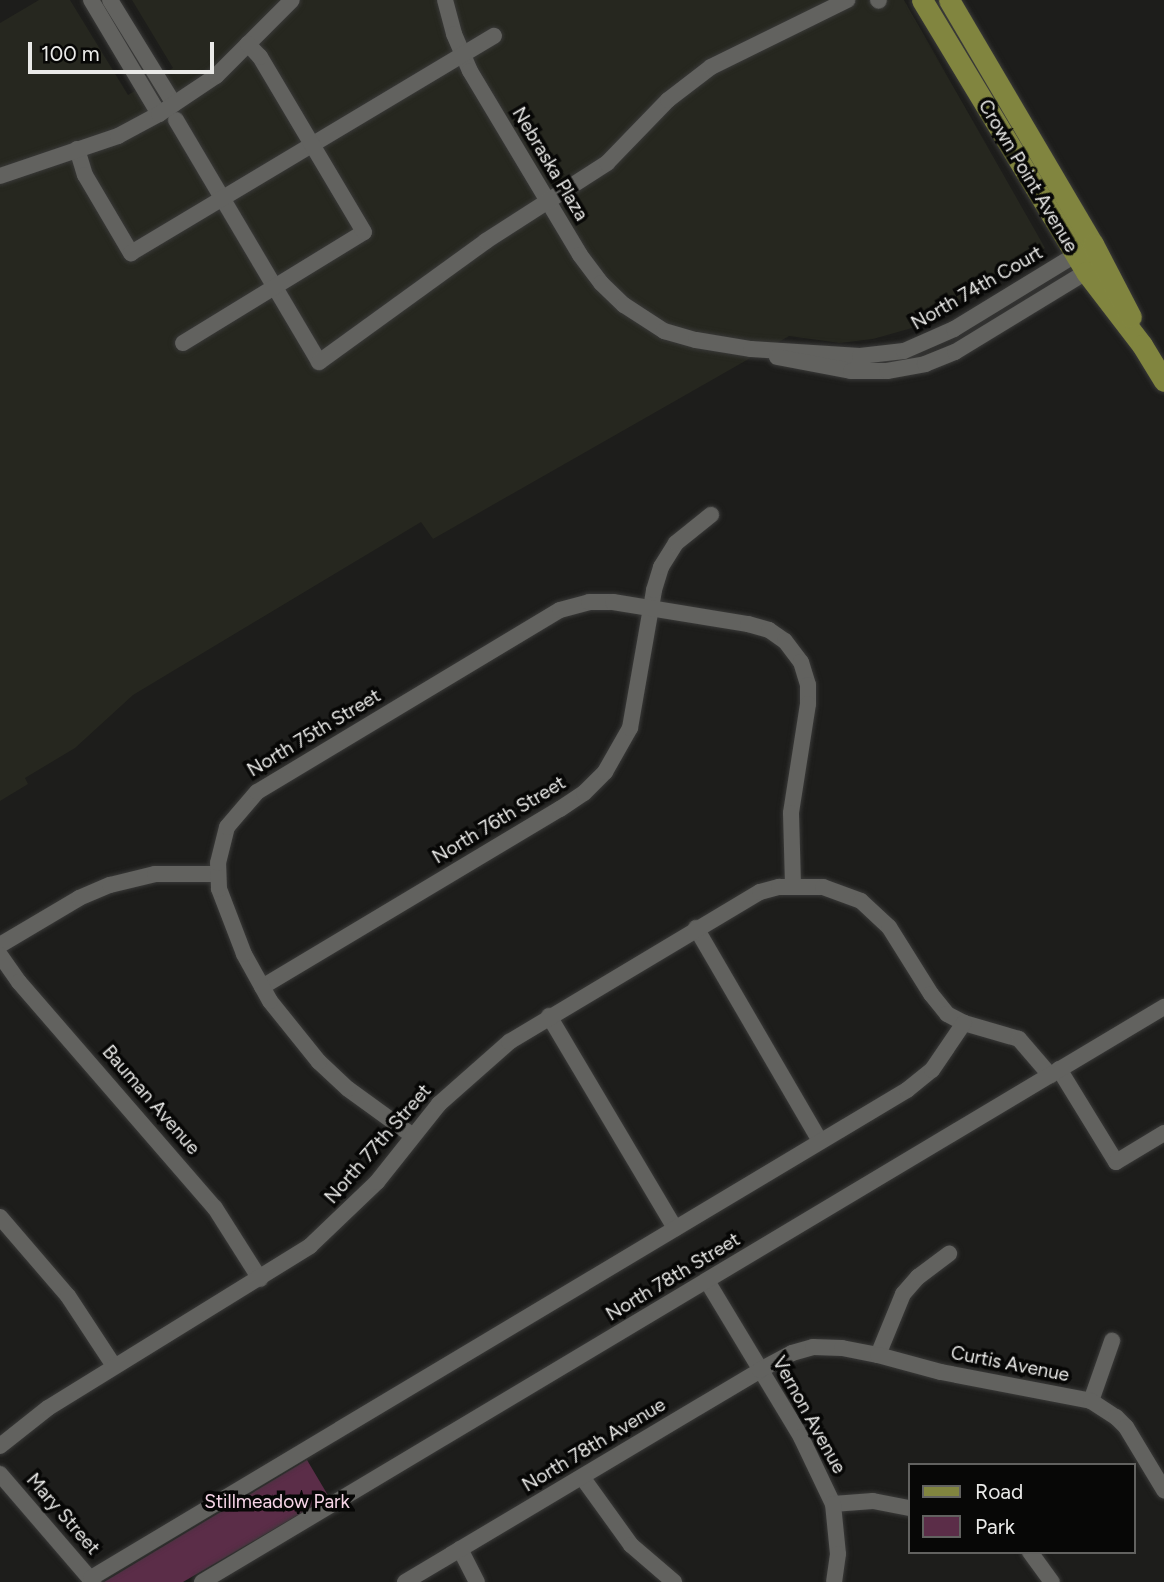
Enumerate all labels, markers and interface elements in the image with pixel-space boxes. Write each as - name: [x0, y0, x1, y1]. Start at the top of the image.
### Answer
- scale bar: [32, 28, 217, 72]
- text: 100 m: [41, 41, 100, 66]
- street label: Crown Point Avenue: [973, 96, 1083, 256]
- street label: Nebraska Plaza: [507, 103, 593, 225]
- street label: North 74th Court: [907, 241, 1047, 335]
- street label: North 75th Street: [243, 684, 385, 782]
- street label: North 76th Street: [428, 771, 570, 869]
- street label: Bauman Avenue: [97, 1041, 205, 1159]
- street label: North 77th Street: [320, 1080, 436, 1208]
- street label: North 78th Street: [602, 1228, 744, 1326]
- street label: Curtis Avenue: [949, 1341, 1071, 1387]
- street label: Vernon Avenue: [767, 1352, 851, 1478]
- street label: North 78th Avenue: [518, 1393, 670, 1497]
- legend: [908, 1463, 1136, 1554]
- street label: Mary Street: [22, 1469, 104, 1559]
- text: Road: [975, 1479, 1023, 1504]
- park label: Stillmeadow Park: [204, 1491, 350, 1513]
- text: Park: [975, 1514, 1015, 1539]

